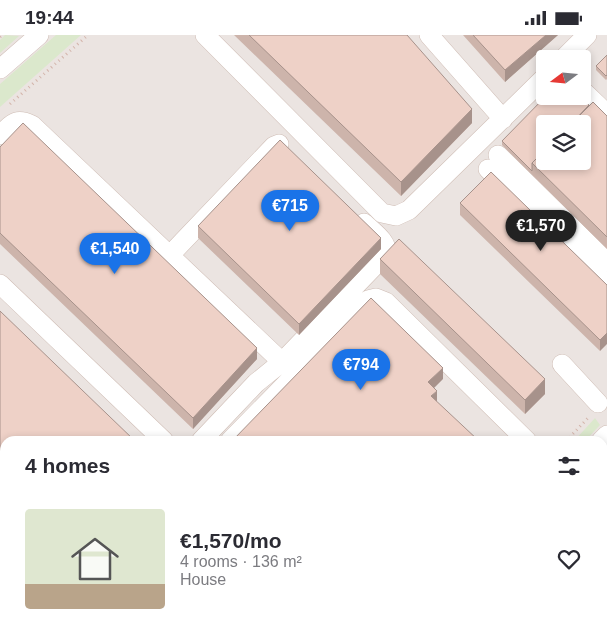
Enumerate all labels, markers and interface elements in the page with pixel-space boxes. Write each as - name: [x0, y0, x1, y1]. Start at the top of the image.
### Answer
- text: 19:44: [25, 7, 74, 28]
- north arrow: [536, 50, 591, 105]
- map controls: [536, 50, 591, 170]
- button: layers: [536, 115, 591, 170]
- pin: €715: [260, 189, 320, 232]
- text: €715: [272, 197, 308, 214]
- pin: €1,570: [500, 209, 582, 252]
- text: €1,570: [517, 217, 565, 234]
- pin: €1,540: [74, 233, 156, 275]
- text: €1,540: [91, 240, 139, 257]
- pin: €794: [331, 349, 391, 391]
- text: €794: [343, 356, 379, 373]
- icon: filters: [555, 452, 583, 480]
- text: 4 homes: [25, 454, 110, 477]
- icon: home: [65, 529, 125, 589]
- text: €1,570/mo: [180, 529, 282, 552]
- icon: heart: [555, 545, 583, 573]
- text: 4 rooms · 136 m²: [180, 553, 302, 570]
- text: House: [180, 571, 226, 588]

